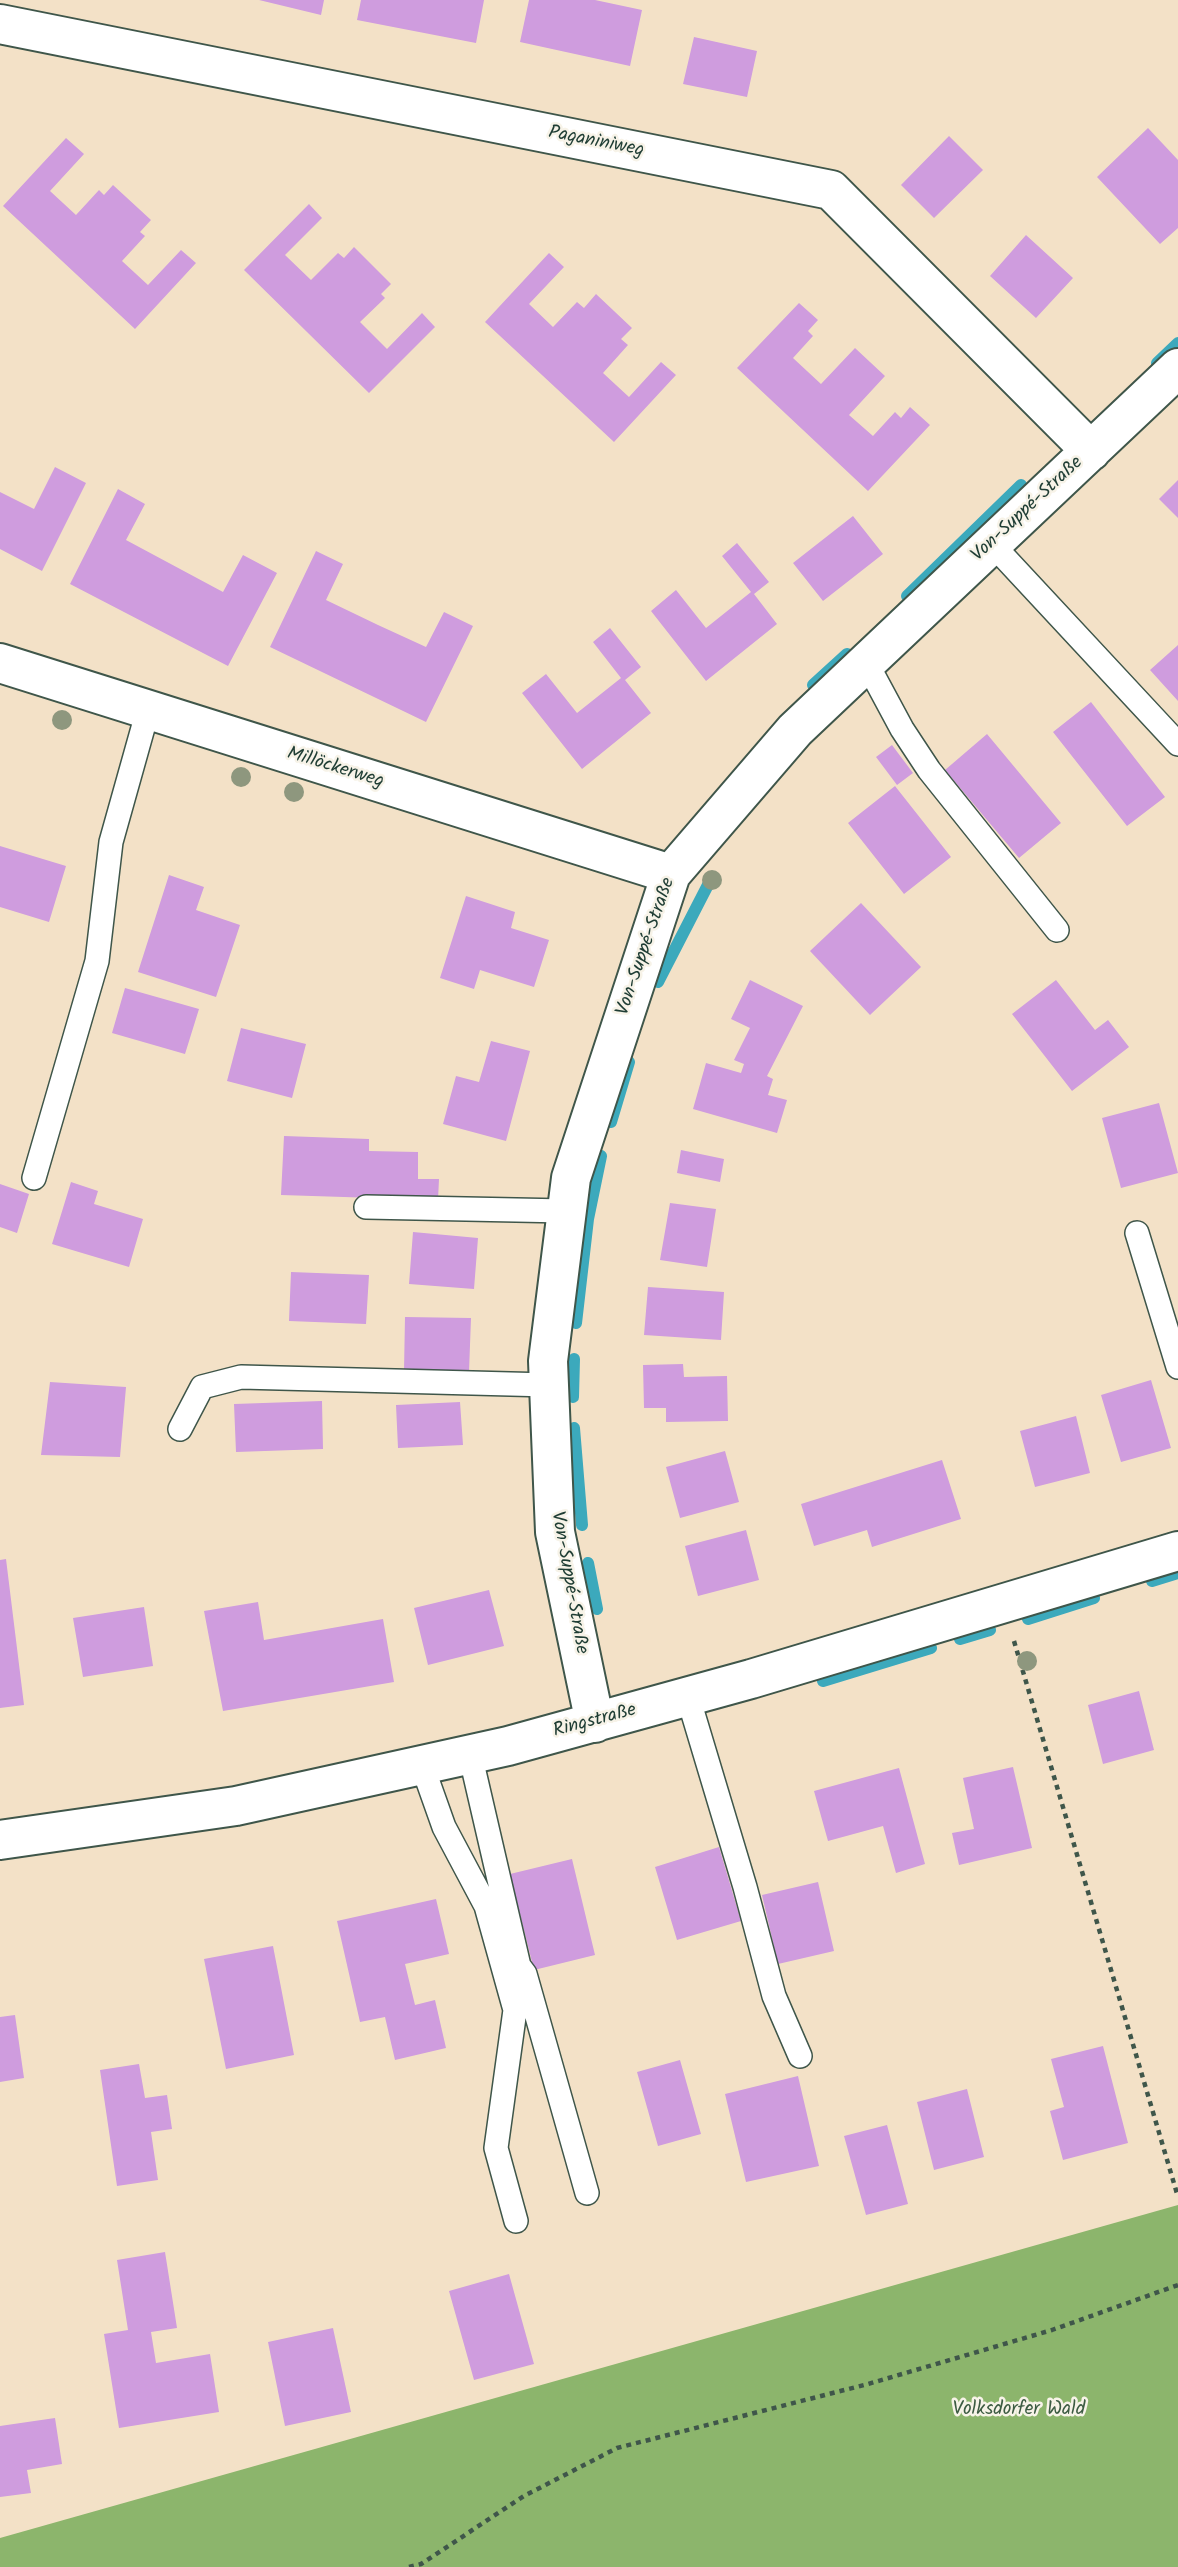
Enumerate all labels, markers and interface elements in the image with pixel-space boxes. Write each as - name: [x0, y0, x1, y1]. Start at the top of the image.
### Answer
- street label: Paganiniweg: [546, 123, 646, 163]
- street label: Von-Suppé-Straße: [967, 452, 1089, 568]
- street label: Millöckerweg: [284, 743, 386, 795]
- street label: Von-Suppé-Straße: [613, 875, 681, 1019]
- street label: Von-Suppé-Straße: [544, 1510, 592, 1656]
- street label: Ringstraße: [551, 1700, 639, 1744]
- park label: Volksdorfer Wald: [953, 2400, 1085, 2422]

